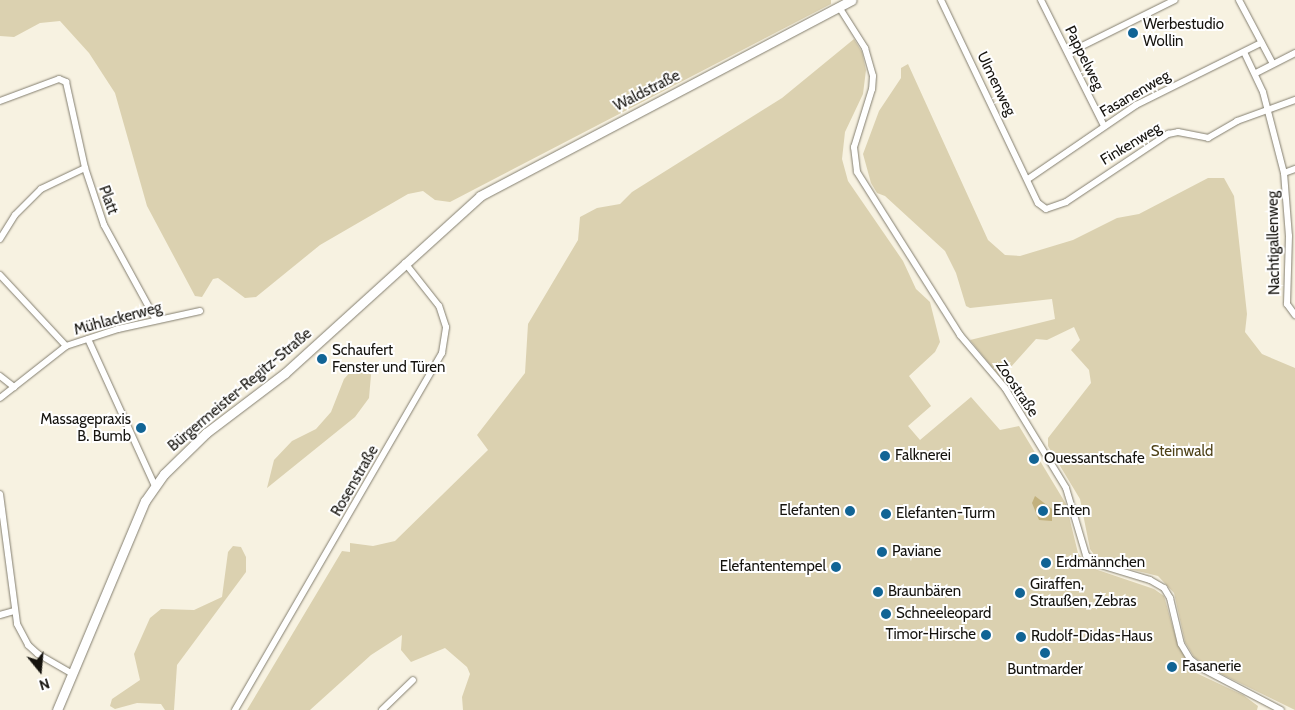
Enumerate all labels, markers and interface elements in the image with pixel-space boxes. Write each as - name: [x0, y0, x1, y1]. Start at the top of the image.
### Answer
- place label: Werbestudio Wollin: [1143, 15, 1224, 50]
- street label: Pappelweg: [1061, 23, 1107, 93]
- marker: Werbestudio Wollin: [1127, 27, 1139, 39]
- street label: Ulmenweg: [973, 49, 1019, 119]
- street label: Waldstraße: [611, 67, 683, 115]
- street label: Fasanenweg: [1097, 67, 1173, 121]
- street label: Finkenweg: [1097, 119, 1165, 169]
- street label: Platt: [95, 183, 121, 217]
- street label: Nachtigallenweg: [1264, 191, 1284, 295]
- street label: Mühlackerweg: [72, 299, 164, 339]
- street label: Bürgermeister-Regitz-Straße: [164, 325, 316, 455]
- place label: Schaufert Fenster und Türen: [332, 341, 445, 376]
- marker: Schaufert Fenster und Türen: [316, 353, 328, 365]
- street label: Zoostraße: [992, 358, 1042, 420]
- place label: Massagepraxis B. Bumb: [40, 410, 131, 445]
- marker: Massagepraxis B. Bumb: [135, 422, 147, 434]
- street label: Rosenstraße: [328, 442, 382, 520]
- park label: Steinwald: [1151, 443, 1213, 461]
- place label: Falknerei: [895, 447, 951, 465]
- marker: Falknerei: [879, 450, 891, 462]
- place label: Ouessantschafe: [1044, 450, 1145, 468]
- marker: Ouessantschafe: [1028, 453, 1040, 465]
- place label: Elefanten: [779, 502, 840, 520]
- place label: Enten: [1053, 502, 1090, 520]
- marker: Elefanten: [844, 505, 856, 517]
- place label: Elefanten-Turm: [896, 505, 995, 523]
- marker: Enten: [1037, 505, 1049, 517]
- marker: Elefanten-Turm: [880, 508, 892, 520]
- place label: Paviane: [892, 543, 941, 561]
- marker: Paviane: [876, 546, 888, 558]
- place label: Erdmännchen: [1056, 554, 1145, 572]
- marker: Erdmännchen: [1040, 557, 1052, 569]
- place label: Elefantentempel: [720, 558, 826, 576]
- marker: Elefantentempel: [830, 561, 842, 573]
- place label: Giraffen, Straußen, Zebras: [1030, 575, 1136, 610]
- place label: Braunbären: [888, 583, 961, 601]
- marker: Braunbären: [872, 586, 884, 598]
- marker: Giraffen, Straußen, Zebras: [1014, 587, 1026, 599]
- place label: Schneeleopard: [896, 605, 991, 623]
- marker: Schneeleopard: [880, 608, 892, 620]
- place label: Timor-Hirsche: [886, 626, 976, 644]
- place label: Rudolf-Didas-Haus: [1031, 628, 1153, 646]
- marker: Timor-Hirsche: [980, 629, 992, 641]
- marker: Rudolf-Didas-Haus: [1015, 631, 1027, 643]
- north arrow: [15, 645, 65, 695]
- marker: Buntmarder: [1039, 647, 1051, 659]
- place label: Fasanerie: [1182, 658, 1241, 676]
- place label: Buntmarder: [1007, 661, 1083, 679]
- marker: Fasanerie: [1166, 661, 1178, 673]
- text: N: [37, 674, 52, 694]

